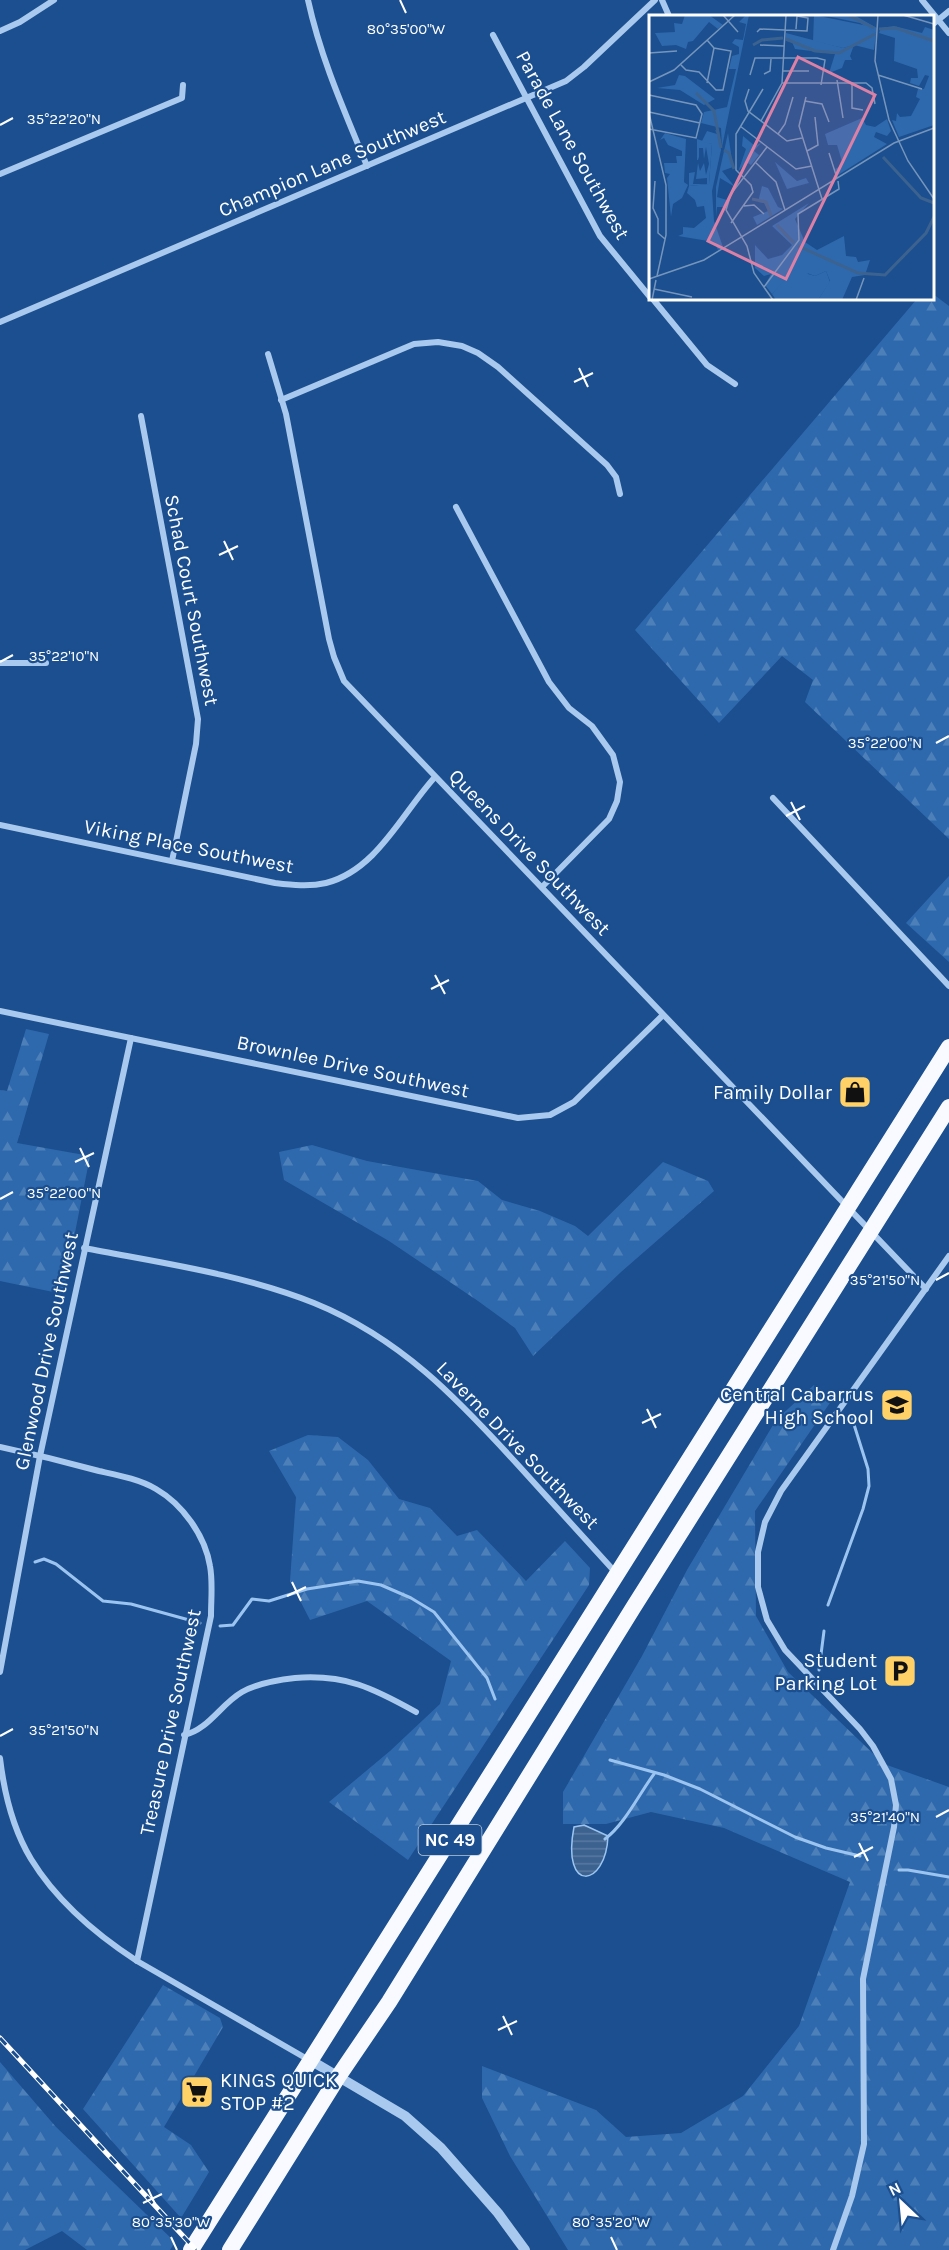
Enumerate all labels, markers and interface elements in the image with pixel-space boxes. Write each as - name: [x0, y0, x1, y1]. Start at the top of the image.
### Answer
- inset map: [649, 15, 934, 300]
- text: 80°35'00"W: [367, 20, 446, 38]
- street label: Parade Lane Southwest: [511, 47, 634, 244]
- street label: Champion Lane Southwest: [215, 105, 450, 222]
- text: 35°22'20"N: [27, 110, 101, 128]
- street label: Schad Court Southwest: [160, 493, 223, 708]
- text: 35°22'10"N: [29, 647, 99, 665]
- text: 35°22'00"N: [848, 734, 922, 752]
- street label: Queens Drive Southwest: [444, 765, 615, 941]
- street label: Viking Place Southwest: [82, 815, 296, 878]
- street label: Brownlee Drive Southwest: [235, 1031, 472, 1102]
- shop icon: Family Dollar: [837, 1074, 873, 1110]
- place label: Family Dollar: [713, 1081, 833, 1104]
- text: 35°22'00"N: [27, 1184, 101, 1202]
- street label: Glenwood Drive Southwest: [10, 1230, 83, 1472]
- text: 35°21'50"N: [850, 1271, 920, 1289]
- street label: Laverne Drive Southwest: [432, 1357, 604, 1534]
- place label: Central Cabarrus High School: [720, 1383, 874, 1429]
- school or university icon: Central Cabarrus High School: [879, 1387, 915, 1423]
- street label: Treasure Drive Southwest: [135, 1606, 206, 1837]
- place label: Student Parking Lot: [775, 1649, 877, 1695]
- parking icon: Student Parking Lot: [882, 1653, 918, 1689]
- text: 35°21'50"N: [29, 1721, 99, 1739]
- text: 35°21'40"N: [850, 1808, 920, 1826]
- road number: NC 49: [418, 1825, 482, 1855]
- place label: KINGS QUICK STOP #2: [220, 2069, 337, 2115]
- supermarket icon: KINGS QUICK STOP #2: [179, 2074, 215, 2110]
- north arrow: [871, 2172, 931, 2232]
- text: N: [885, 2178, 904, 2200]
- text: 80°35'30"W: [132, 2213, 211, 2231]
- text: 80°35'20"W: [572, 2213, 651, 2231]

